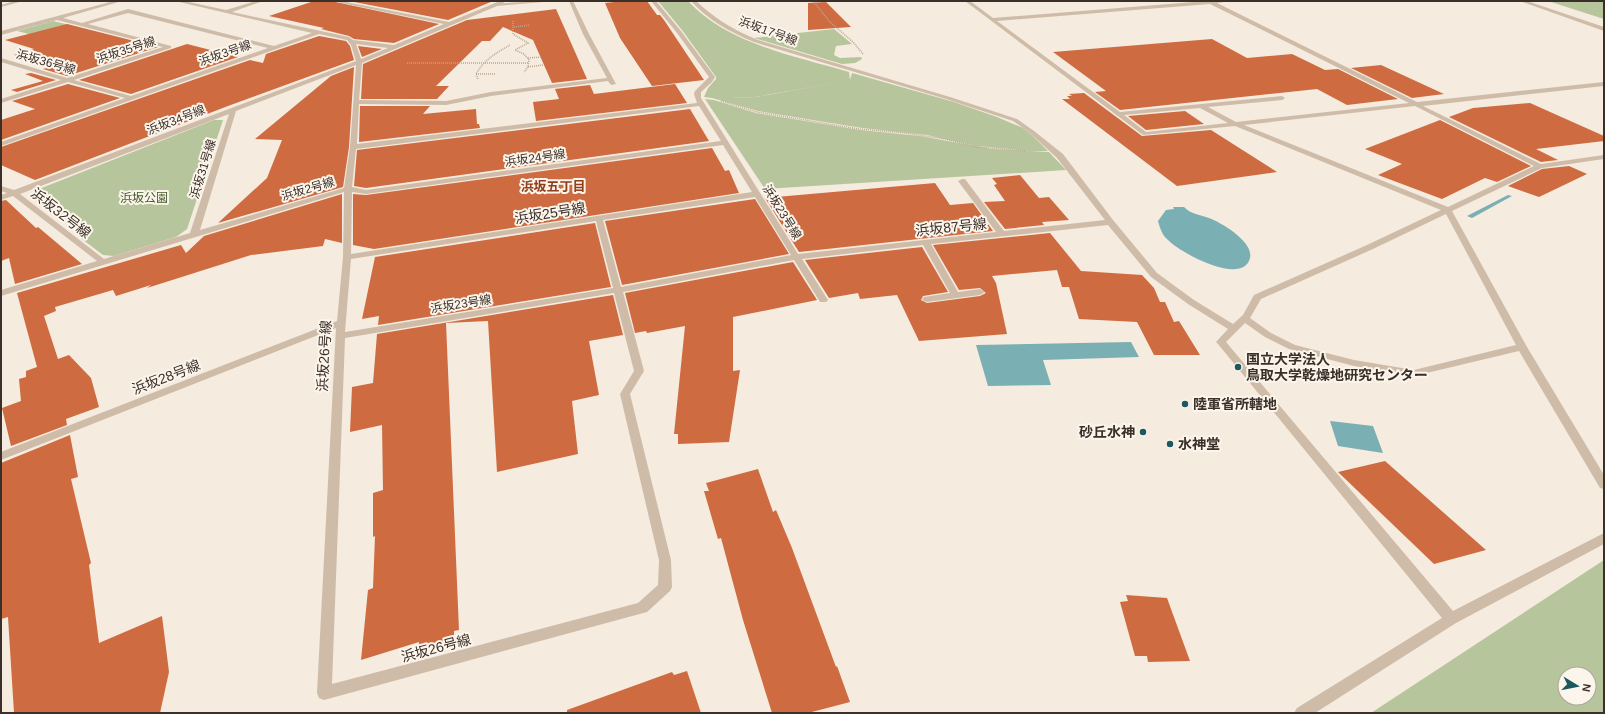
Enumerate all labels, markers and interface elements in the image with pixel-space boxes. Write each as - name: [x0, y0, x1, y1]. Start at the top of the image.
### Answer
- street label: 浜坂17号線: [737, 14, 799, 48]
- street label: 浜坂35号線: [95, 34, 157, 66]
- street label: 浜坂3号線: [197, 37, 253, 69]
- street label: 浜坂36号線: [15, 47, 77, 77]
- street label: 浜坂34号線: [145, 102, 207, 138]
- street label: 浜坂31号線: [187, 138, 219, 200]
- street label: 浜坂24号線: [504, 147, 566, 169]
- street label: 浜坂2号線: [280, 175, 336, 203]
- district label: 浜坂五丁目: [520, 179, 586, 194]
- street label: 浜坂23号線: [760, 182, 804, 242]
- street label: 浜坂32号線: [28, 185, 94, 241]
- park label: 浜坂公園: [120, 191, 168, 205]
- street label: 浜坂25号線: [513, 199, 587, 227]
- street label: 浜坂87号線: [915, 215, 987, 239]
- street label: 浜坂23号線: [430, 292, 492, 316]
- street label: 浜坂26号線: [314, 320, 334, 392]
- place label: 国立大学法人 鳥取大学乾燥地研究センター: [1246, 351, 1428, 383]
- street label: 浜坂28号線: [130, 357, 202, 397]
- marker: 国立大学法人 鳥取大学乾燥地研究センター: [1233, 362, 1243, 372]
- place label: 陸軍省所轄地: [1193, 396, 1277, 412]
- marker: 陸軍省所轄地: [1180, 399, 1190, 409]
- place label: 砂丘水神: [1079, 424, 1135, 440]
- marker: 砂丘水神: [1138, 427, 1148, 437]
- place label: 水神堂: [1178, 436, 1220, 452]
- marker: 水神堂: [1165, 439, 1175, 449]
- street label: 浜坂26号線: [399, 631, 473, 665]
- north arrow: [1557, 666, 1597, 706]
- text: N: [1580, 683, 1593, 693]

